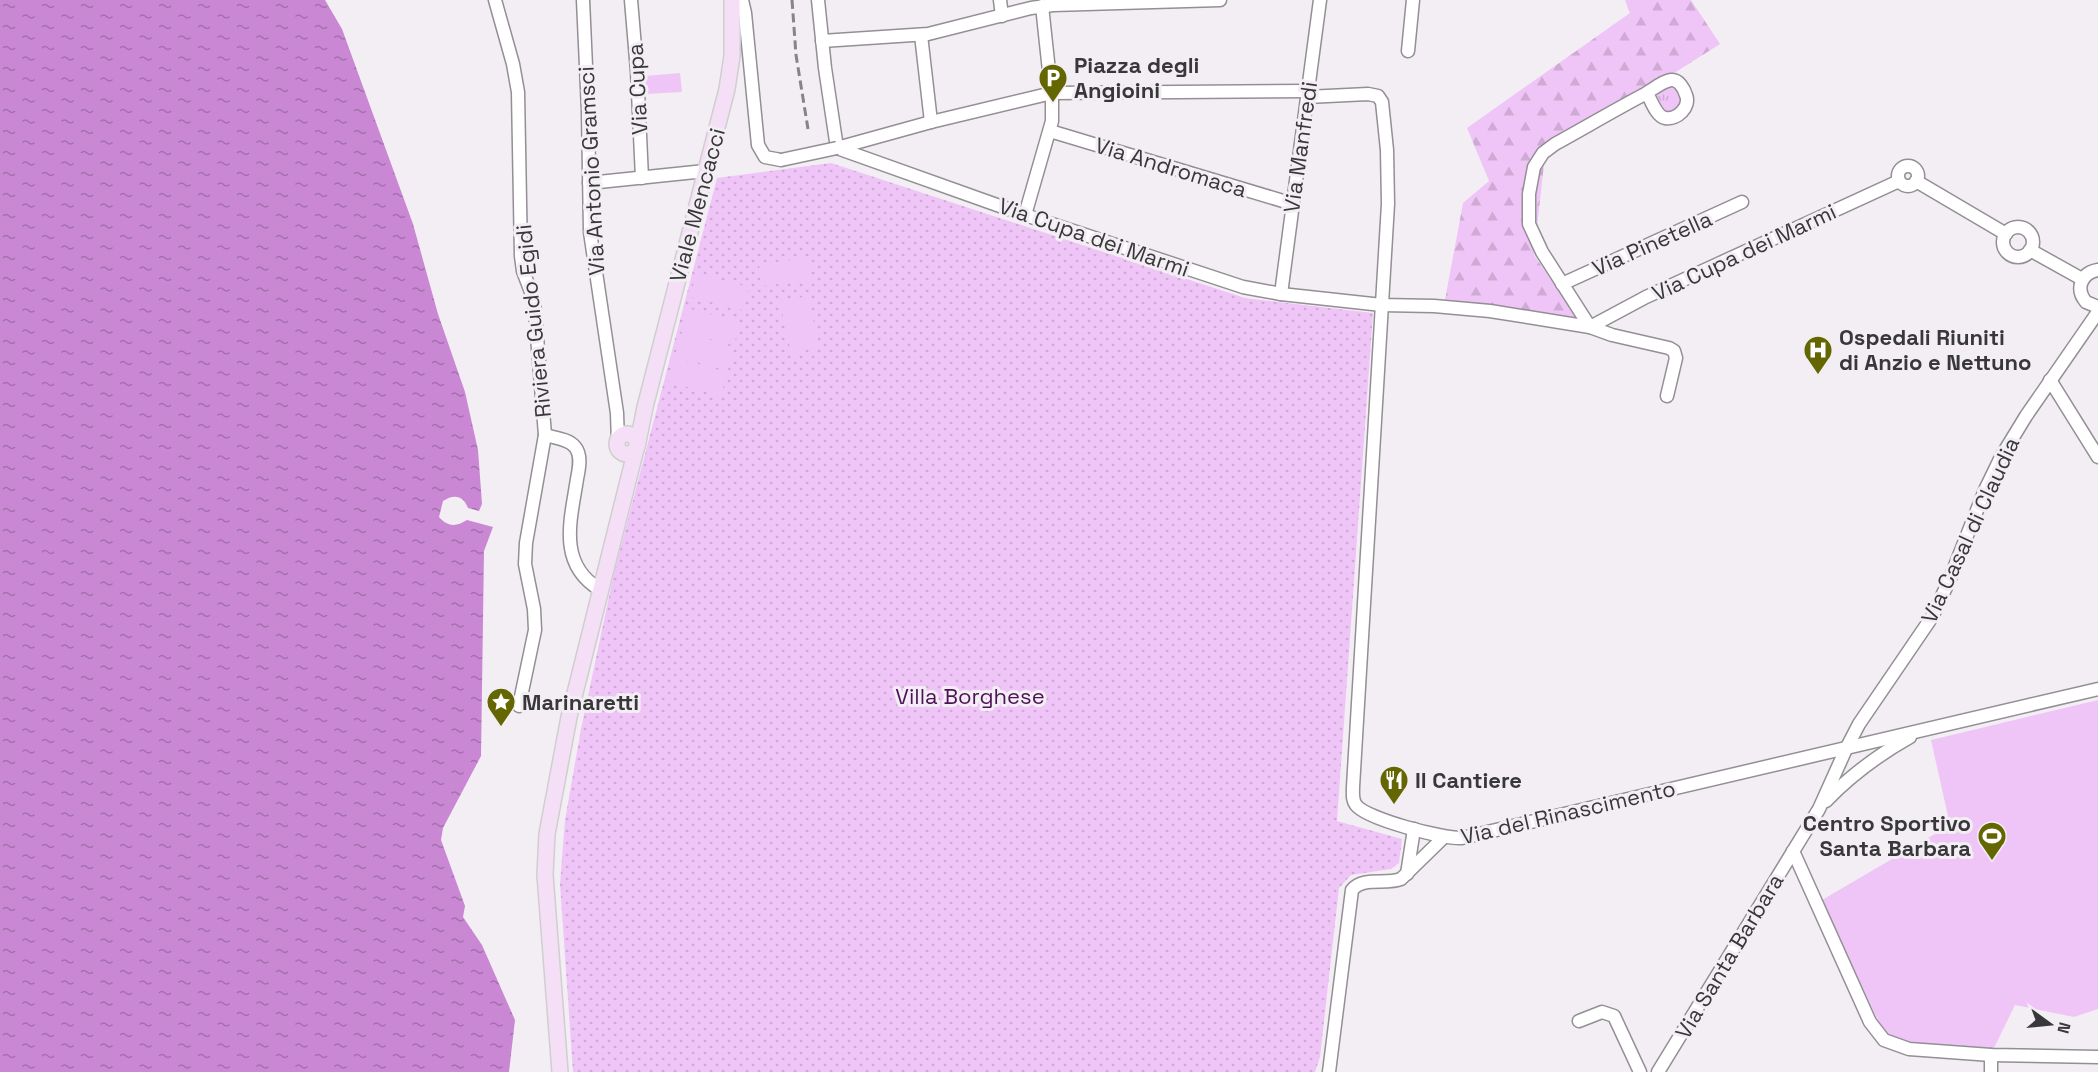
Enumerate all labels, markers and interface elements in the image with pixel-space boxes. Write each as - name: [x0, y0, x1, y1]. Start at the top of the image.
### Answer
- street label: Via Cupa: [621, 42, 653, 136]
- place label: Piazza degli Angioini: [1074, 51, 1199, 104]
- parking icon: Piazza degli Angioini: [1037, 62, 1069, 104]
- street label: Via Antonio Gramsci: [572, 66, 610, 276]
- street label: Via Manfredi: [1277, 80, 1323, 214]
- street label: Viale Mencacci: [663, 125, 731, 285]
- street label: Via Andromaca: [1092, 131, 1251, 203]
- street label: Via Cupa dei Marmi: [995, 191, 1193, 283]
- street label: Via Cupa dei Marmi: [1647, 197, 1841, 307]
- street label: Via Pinetella: [1588, 204, 1717, 282]
- street label: Riviera Guido Egidi: [509, 223, 557, 419]
- place label: Ospedali Riuniti di Anzio e Nettuno: [1839, 323, 2032, 376]
- hospital icon: Ospedali Riuniti di Anzio e Nettuno: [1802, 334, 1834, 376]
- street label: Via Casal di Claudia: [1915, 432, 2026, 627]
- park label: Villa Borghese: [895, 682, 1045, 710]
- place icon: Marinaretti: [485, 686, 517, 728]
- place label: Marinaretti: [522, 688, 639, 716]
- restaurant icon: Il Cantiere: [1378, 764, 1410, 806]
- place label: Il Cantiere: [1415, 766, 1522, 794]
- street label: Via del Rinascimento: [1458, 774, 1678, 850]
- place label: Centro Sportivo Santa Barbara: [1803, 809, 1971, 862]
- sports icon: Centro Sportivo Santa Barbara: [1976, 820, 2008, 862]
- street label: Via Santa Barbara: [1669, 868, 1790, 1044]
- north arrow: [2020, 994, 2080, 1054]
- text: N: [2052, 1020, 2076, 1036]

